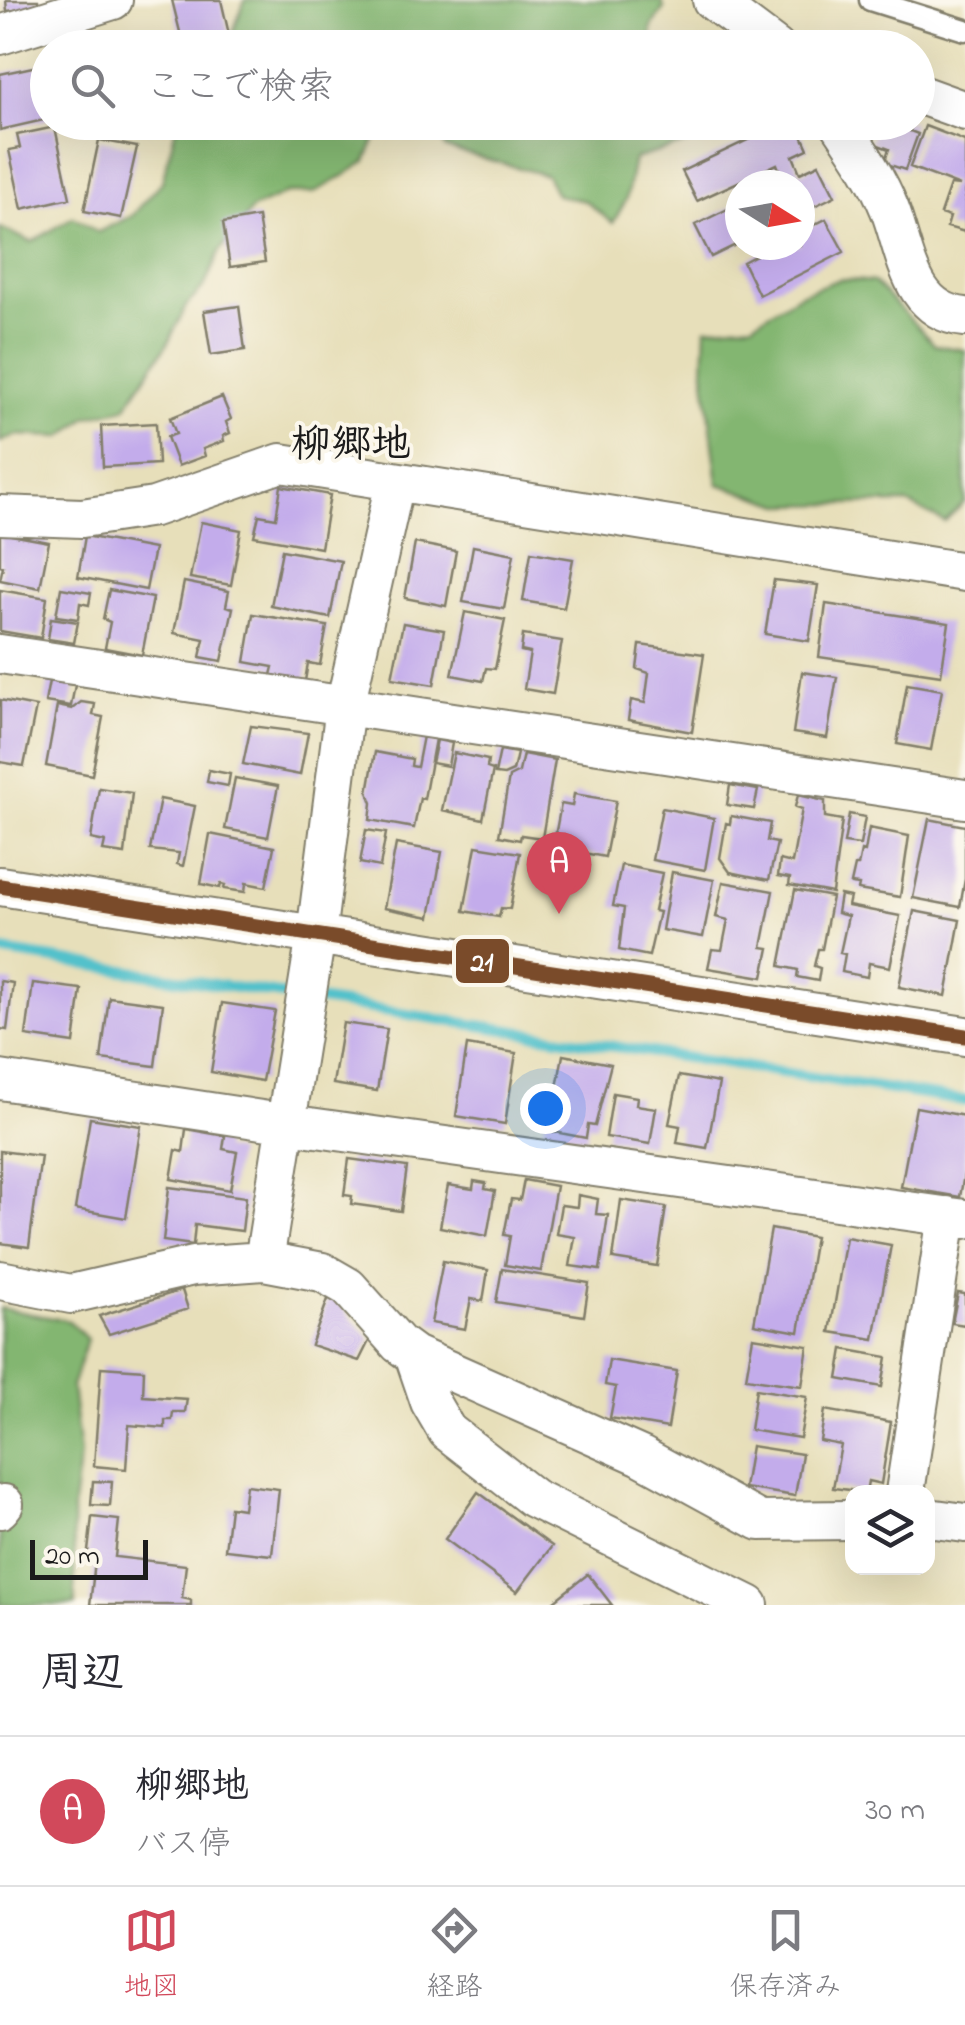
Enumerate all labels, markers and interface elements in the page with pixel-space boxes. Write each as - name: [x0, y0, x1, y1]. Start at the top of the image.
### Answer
- search box: [30, 30, 935, 140]
- icon: search: [65, 58, 120, 113]
- text: ここで検索: [145, 61, 335, 117]
- north arrow: [725, 170, 815, 260]
- district label: 柳郷地: [291, 417, 411, 476]
- pin: A: [526, 832, 592, 914]
- line badge: 21: [454, 937, 511, 985]
- text: 21: [470, 944, 494, 985]
- your location: [520, 1083, 571, 1134]
- map controls: [845, 1485, 935, 1575]
- button: layers: [845, 1485, 935, 1575]
- scale bar: [30, 1535, 148, 1580]
- text: 20 m: [45, 1537, 100, 1578]
- text: 周辺: [40, 1644, 124, 1705]
- text: 柳郷地: [135, 1760, 249, 1816]
- text: A: [63, 1788, 82, 1835]
- text: 30 m: [865, 1788, 925, 1835]
- text: バス停: [135, 1822, 231, 1869]
- tab: 地図: [123, 1903, 180, 2009]
- tab: 経路: [426, 1903, 483, 2009]
- tab: 保存済み: [729, 1903, 842, 2009]

